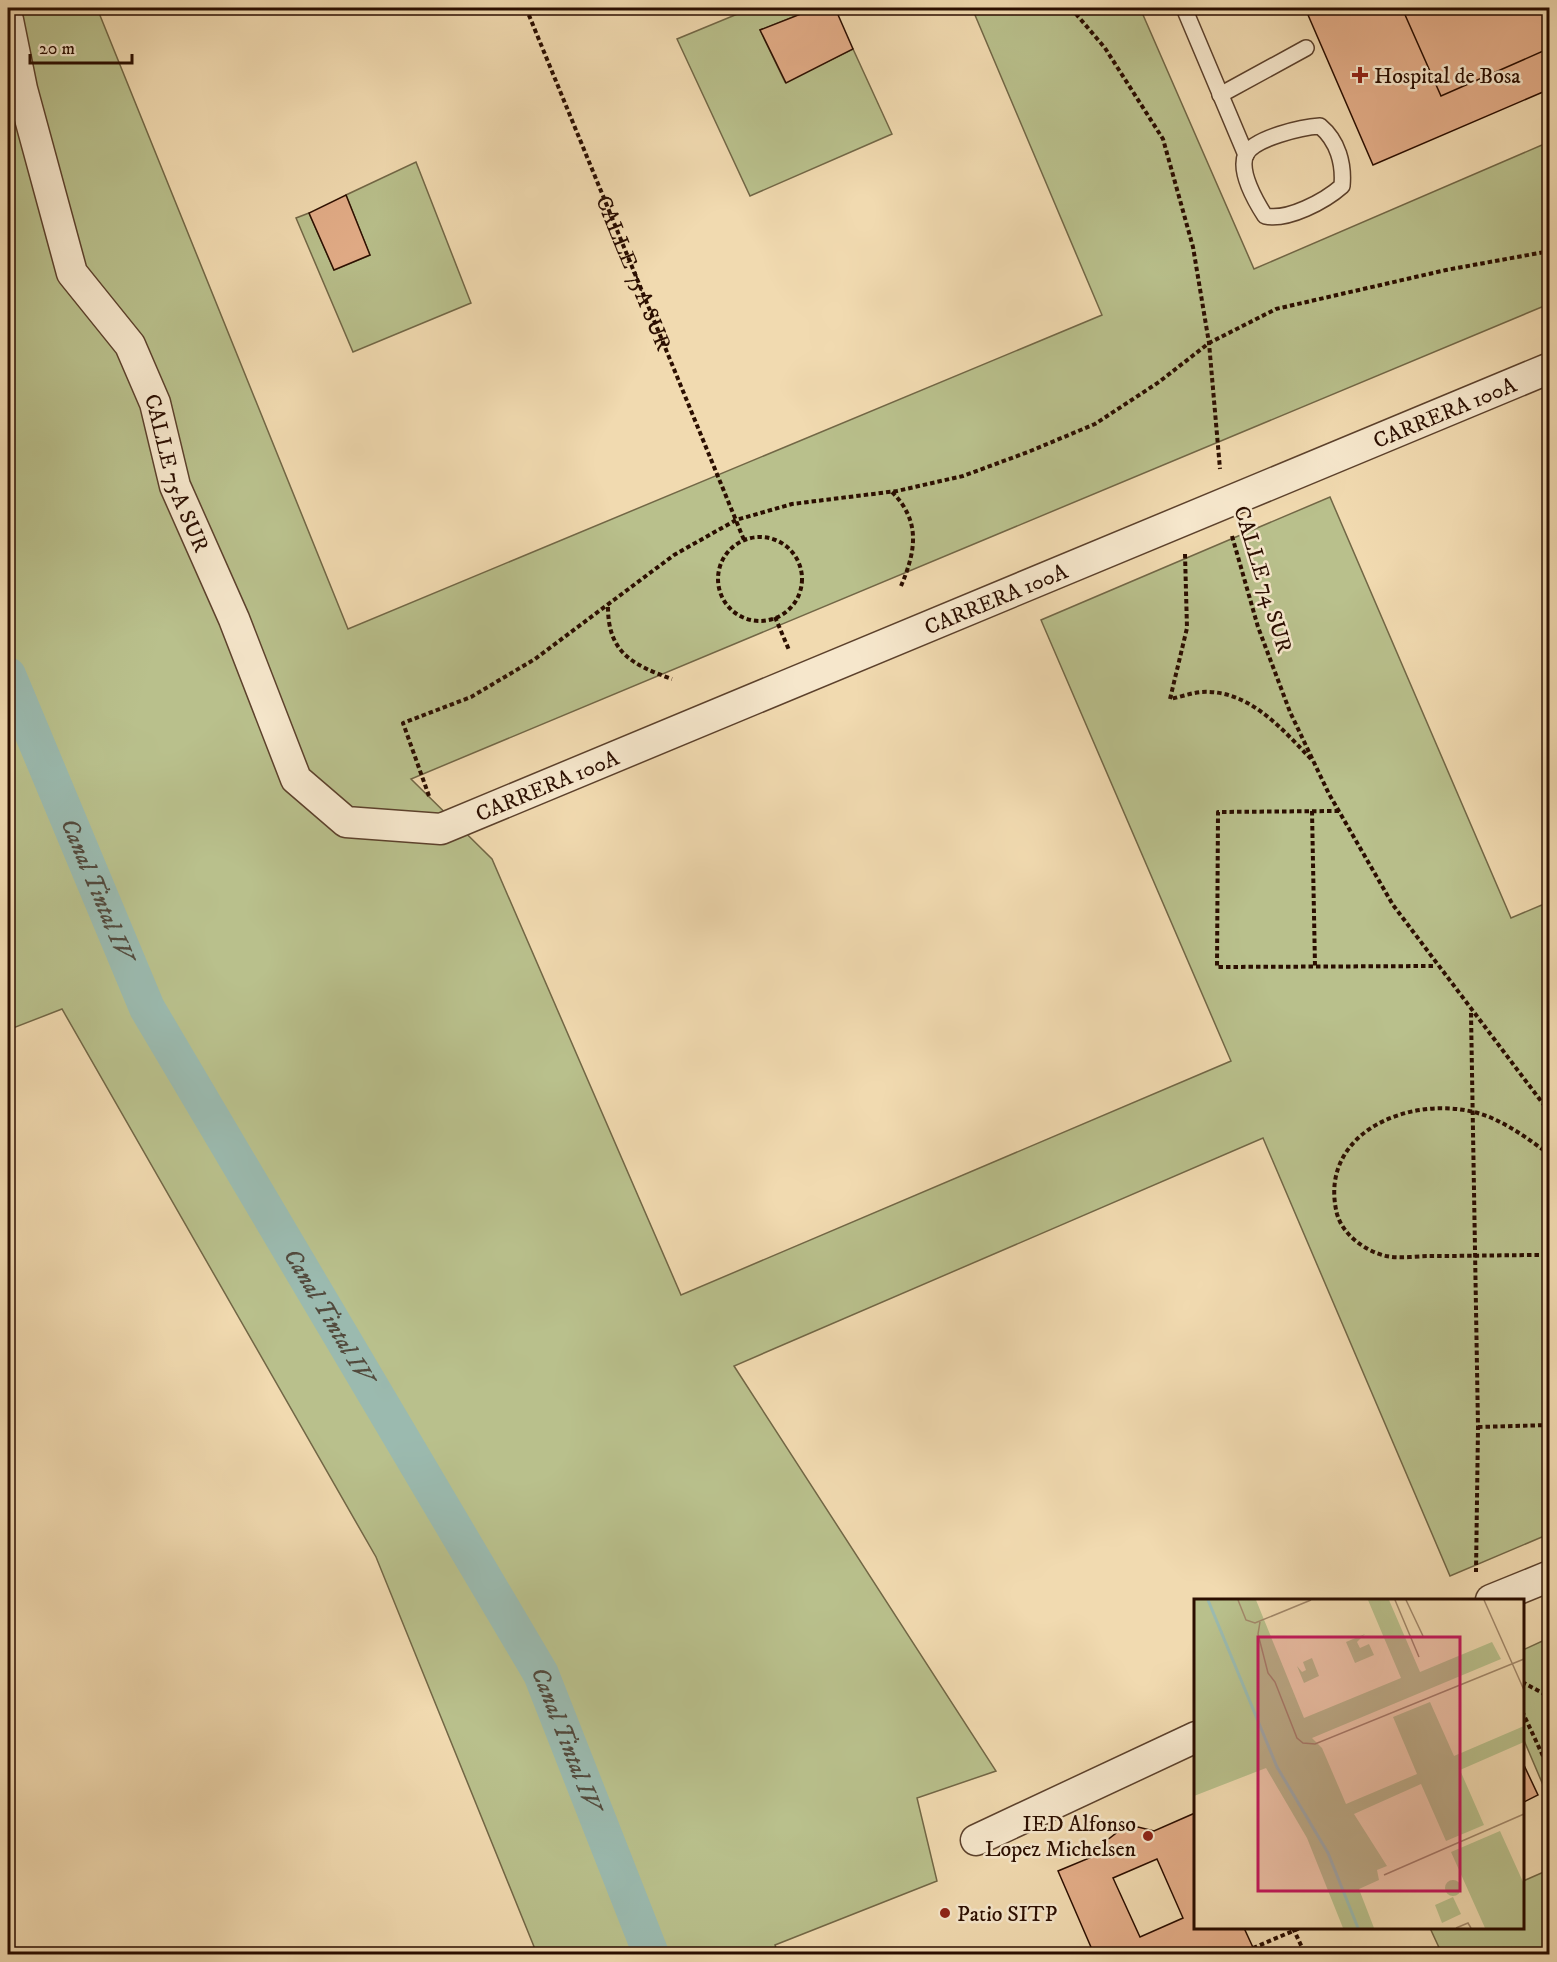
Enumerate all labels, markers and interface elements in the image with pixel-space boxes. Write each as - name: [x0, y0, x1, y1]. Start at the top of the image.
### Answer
- scale bar: [30, 27, 132, 65]
- text: 20 m: [39, 38, 75, 60]
- place label: Hospital de Bosa: [1374, 63, 1521, 90]
- marker: Hospital de Bosa: [1351, 66, 1369, 84]
- street label: CALLE 75A SUR: [589, 192, 677, 355]
- street label: CARRERA 100A: [1369, 371, 1522, 455]
- street label: CALLE 75A SUR: [138, 390, 215, 557]
- street label: CALLE 74 SUR: [1227, 503, 1298, 657]
- street label: CARRERA 100A: [921, 558, 1073, 642]
- street label: CARRERA 100A: [472, 744, 624, 828]
- water label: Canal Tintal IV: [53, 814, 141, 970]
- water label: Canal Tintal IV: [276, 1243, 382, 1393]
- inset map: [1194, 1599, 1524, 1929]
- water label: Canal Tintal IV: [524, 1663, 609, 1820]
- place label: IED Alfonso Lopez Michelsen: [985, 1811, 1136, 1863]
- marker: IED Alfonso Lopez Michelsen: [1141, 1829, 1155, 1843]
- place label: Patio SITP: [957, 1901, 1058, 1928]
- marker: Patio SITP: [938, 1906, 952, 1920]

